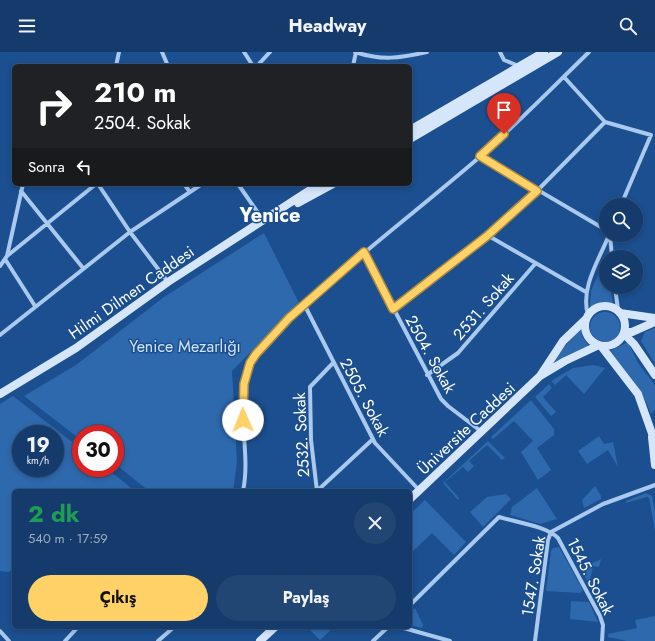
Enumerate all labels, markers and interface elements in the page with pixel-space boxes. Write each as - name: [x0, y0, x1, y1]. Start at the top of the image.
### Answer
- text: Headway: [289, 13, 366, 39]
- icon: menu: [16, 15, 38, 37]
- icon: search: [617, 15, 639, 37]
- text: 210 m: [94, 72, 177, 113]
- icon: right: [28, 80, 80, 132]
- pin: [487, 93, 521, 134]
- icon: arrive: [493, 99, 515, 121]
- text: 2504. Sokak: [94, 110, 191, 136]
- text: Sonra: [28, 156, 65, 178]
- icon: left: [73, 156, 95, 178]
- map controls: [599, 198, 643, 294]
- button: search: [599, 198, 643, 242]
- district label: Yenice: [238, 201, 301, 230]
- street label: Hilmi Dilmen Caddesi: [64, 240, 199, 345]
- button: layers: [599, 250, 643, 294]
- street label: 2531. Sokak: [447, 267, 520, 345]
- street label: 2504. Sokak: [400, 311, 462, 398]
- park label: Yenice Mezarlığı: [129, 335, 241, 358]
- street label: 2505. Sokak: [334, 354, 395, 441]
- street label: Üniversite Caddesi: [412, 377, 520, 480]
- street label: 2532. Sokak: [288, 391, 315, 478]
- position arrow: [222, 399, 264, 441]
- speed limit sign: 30: [72, 425, 124, 477]
- text: 19: [26, 431, 50, 460]
- text: km/h: [27, 453, 49, 468]
- text: 2 dk: [28, 496, 80, 531]
- button: close: [354, 502, 396, 544]
- text: 540 m · 17:59: [28, 529, 108, 548]
- street label: 1547. Sokak: [516, 533, 551, 618]
- street label: 1545. Sokak: [561, 534, 620, 619]
- button: Çıkış: [28, 575, 208, 621]
- button: Paylaş: [216, 575, 396, 621]

